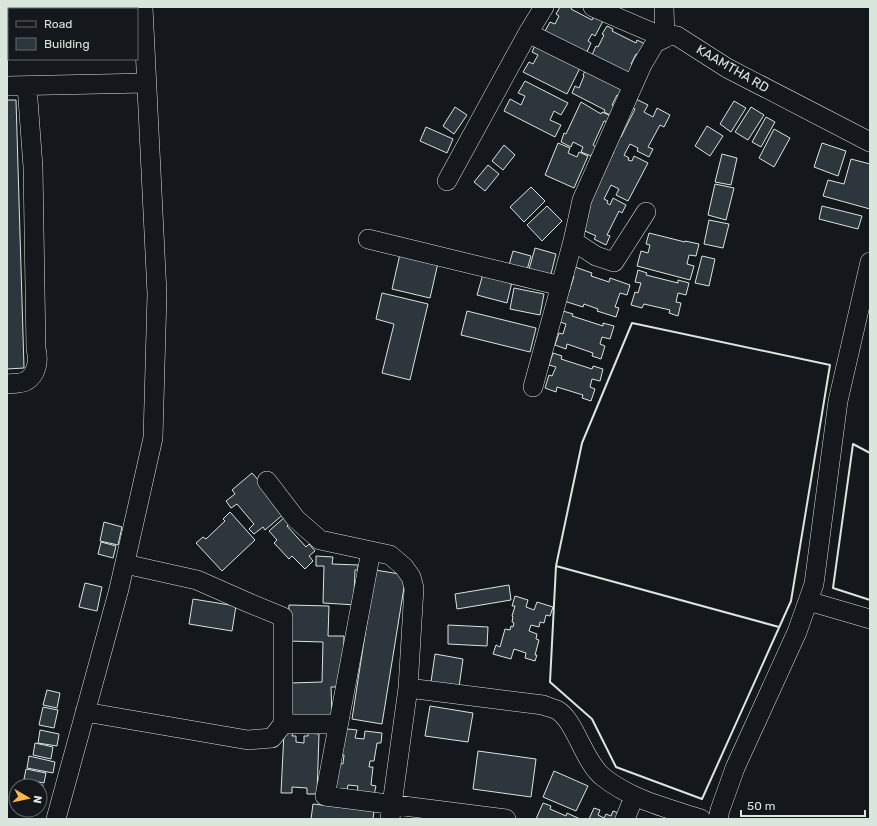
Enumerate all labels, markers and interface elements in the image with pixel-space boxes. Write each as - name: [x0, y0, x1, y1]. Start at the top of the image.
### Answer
- legend: [8, 8, 138, 60]
- text: Road: [44, 17, 72, 31]
- text: Building: [44, 37, 90, 51]
- street label: KAAMTHA RD: [694, 42, 772, 95]
- north arrow: [8, 778, 48, 818]
- scale bar: [741, 792, 865, 818]
- text: N: [30, 795, 44, 804]
- text: 50 m: [747, 799, 775, 813]

